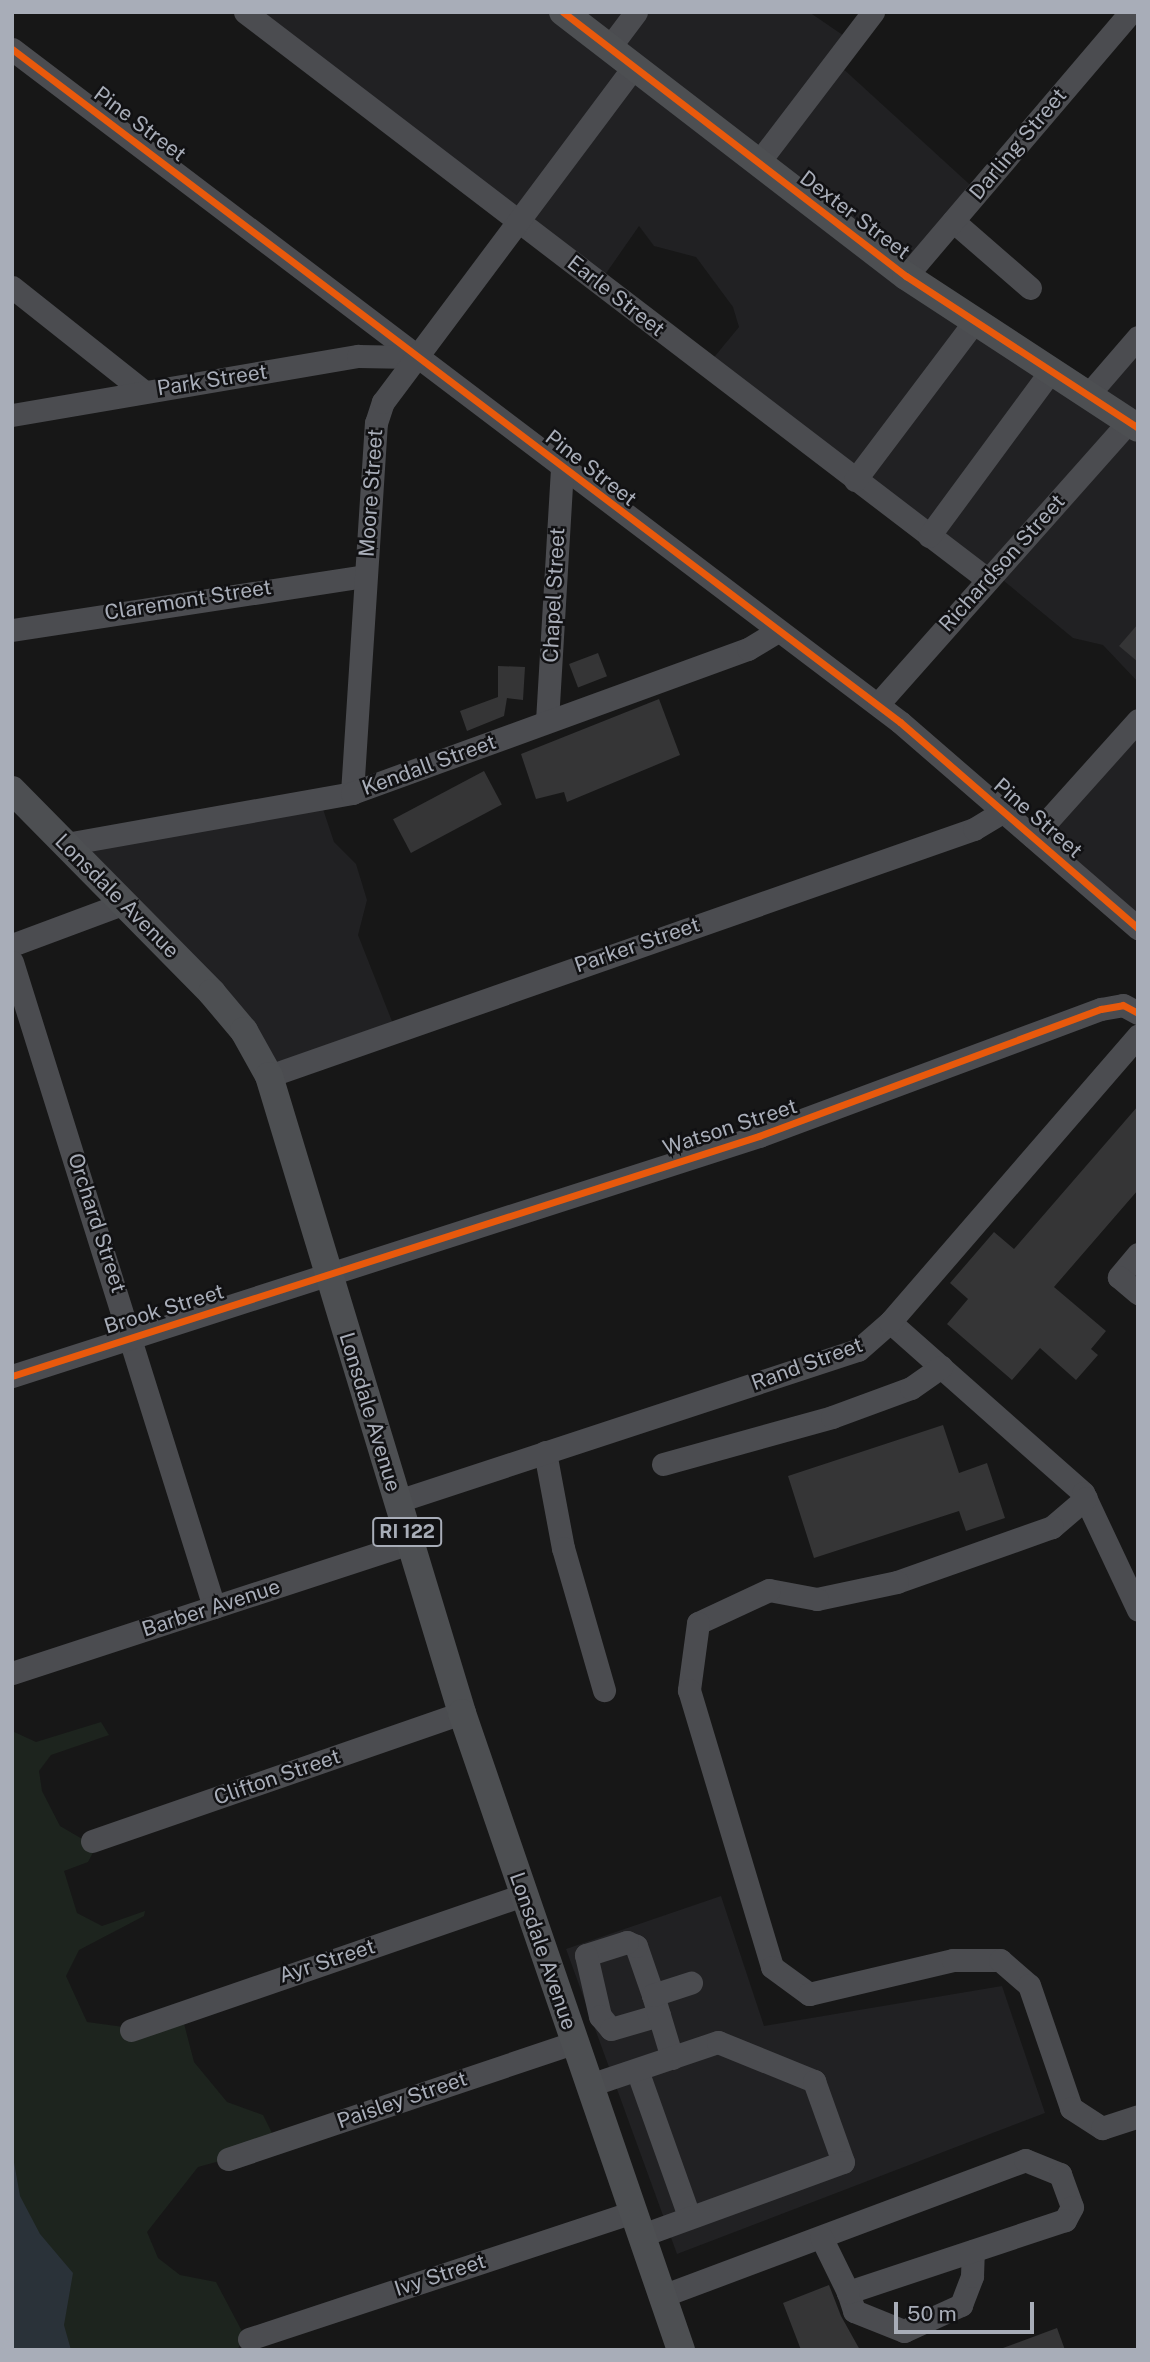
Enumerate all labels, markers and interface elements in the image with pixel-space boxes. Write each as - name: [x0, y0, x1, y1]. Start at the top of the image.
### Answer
- street label: Pine Street: [89, 81, 191, 167]
- street label: Darling Street: [964, 83, 1072, 205]
- street label: Dexter Street: [795, 165, 915, 265]
- street label: Earle Street: [562, 250, 670, 342]
- street label: Park Street: [155, 359, 269, 401]
- street label: Pine Street: [540, 424, 642, 512]
- street label: Moore Street: [354, 428, 388, 558]
- street label: Richardson Street: [934, 489, 1070, 637]
- street label: Chapel Street: [538, 527, 570, 663]
- street label: Claremont Street: [103, 574, 273, 626]
- street label: Kendall Street: [359, 729, 499, 801]
- street label: Pine Street: [989, 773, 1087, 863]
- street label: Lonsdale Avenue: [50, 829, 184, 963]
- street label: Parker Street: [571, 912, 703, 978]
- street label: Watson Street: [660, 1093, 800, 1161]
- street label: Orchard Street: [63, 1150, 131, 1296]
- street label: Brook Street: [101, 1279, 227, 1339]
- street label: Lonsdale Avenue: [334, 1329, 406, 1495]
- street label: Rand Street: [748, 1332, 866, 1396]
- road number: RI 122: [372, 1516, 442, 1548]
- street label: Barber Avenue: [139, 1574, 283, 1642]
- street label: Clifton Street: [211, 1744, 343, 1810]
- street label: Lonsdale Avenue: [504, 1869, 582, 2033]
- street label: Ayr Street: [276, 1934, 378, 1988]
- street label: Paisley Street: [334, 2066, 470, 2134]
- street label: Ivy Street: [391, 2248, 489, 2302]
- scale bar: [898, 2288, 1038, 2332]
- text: 50 m: [907, 2301, 957, 2326]

